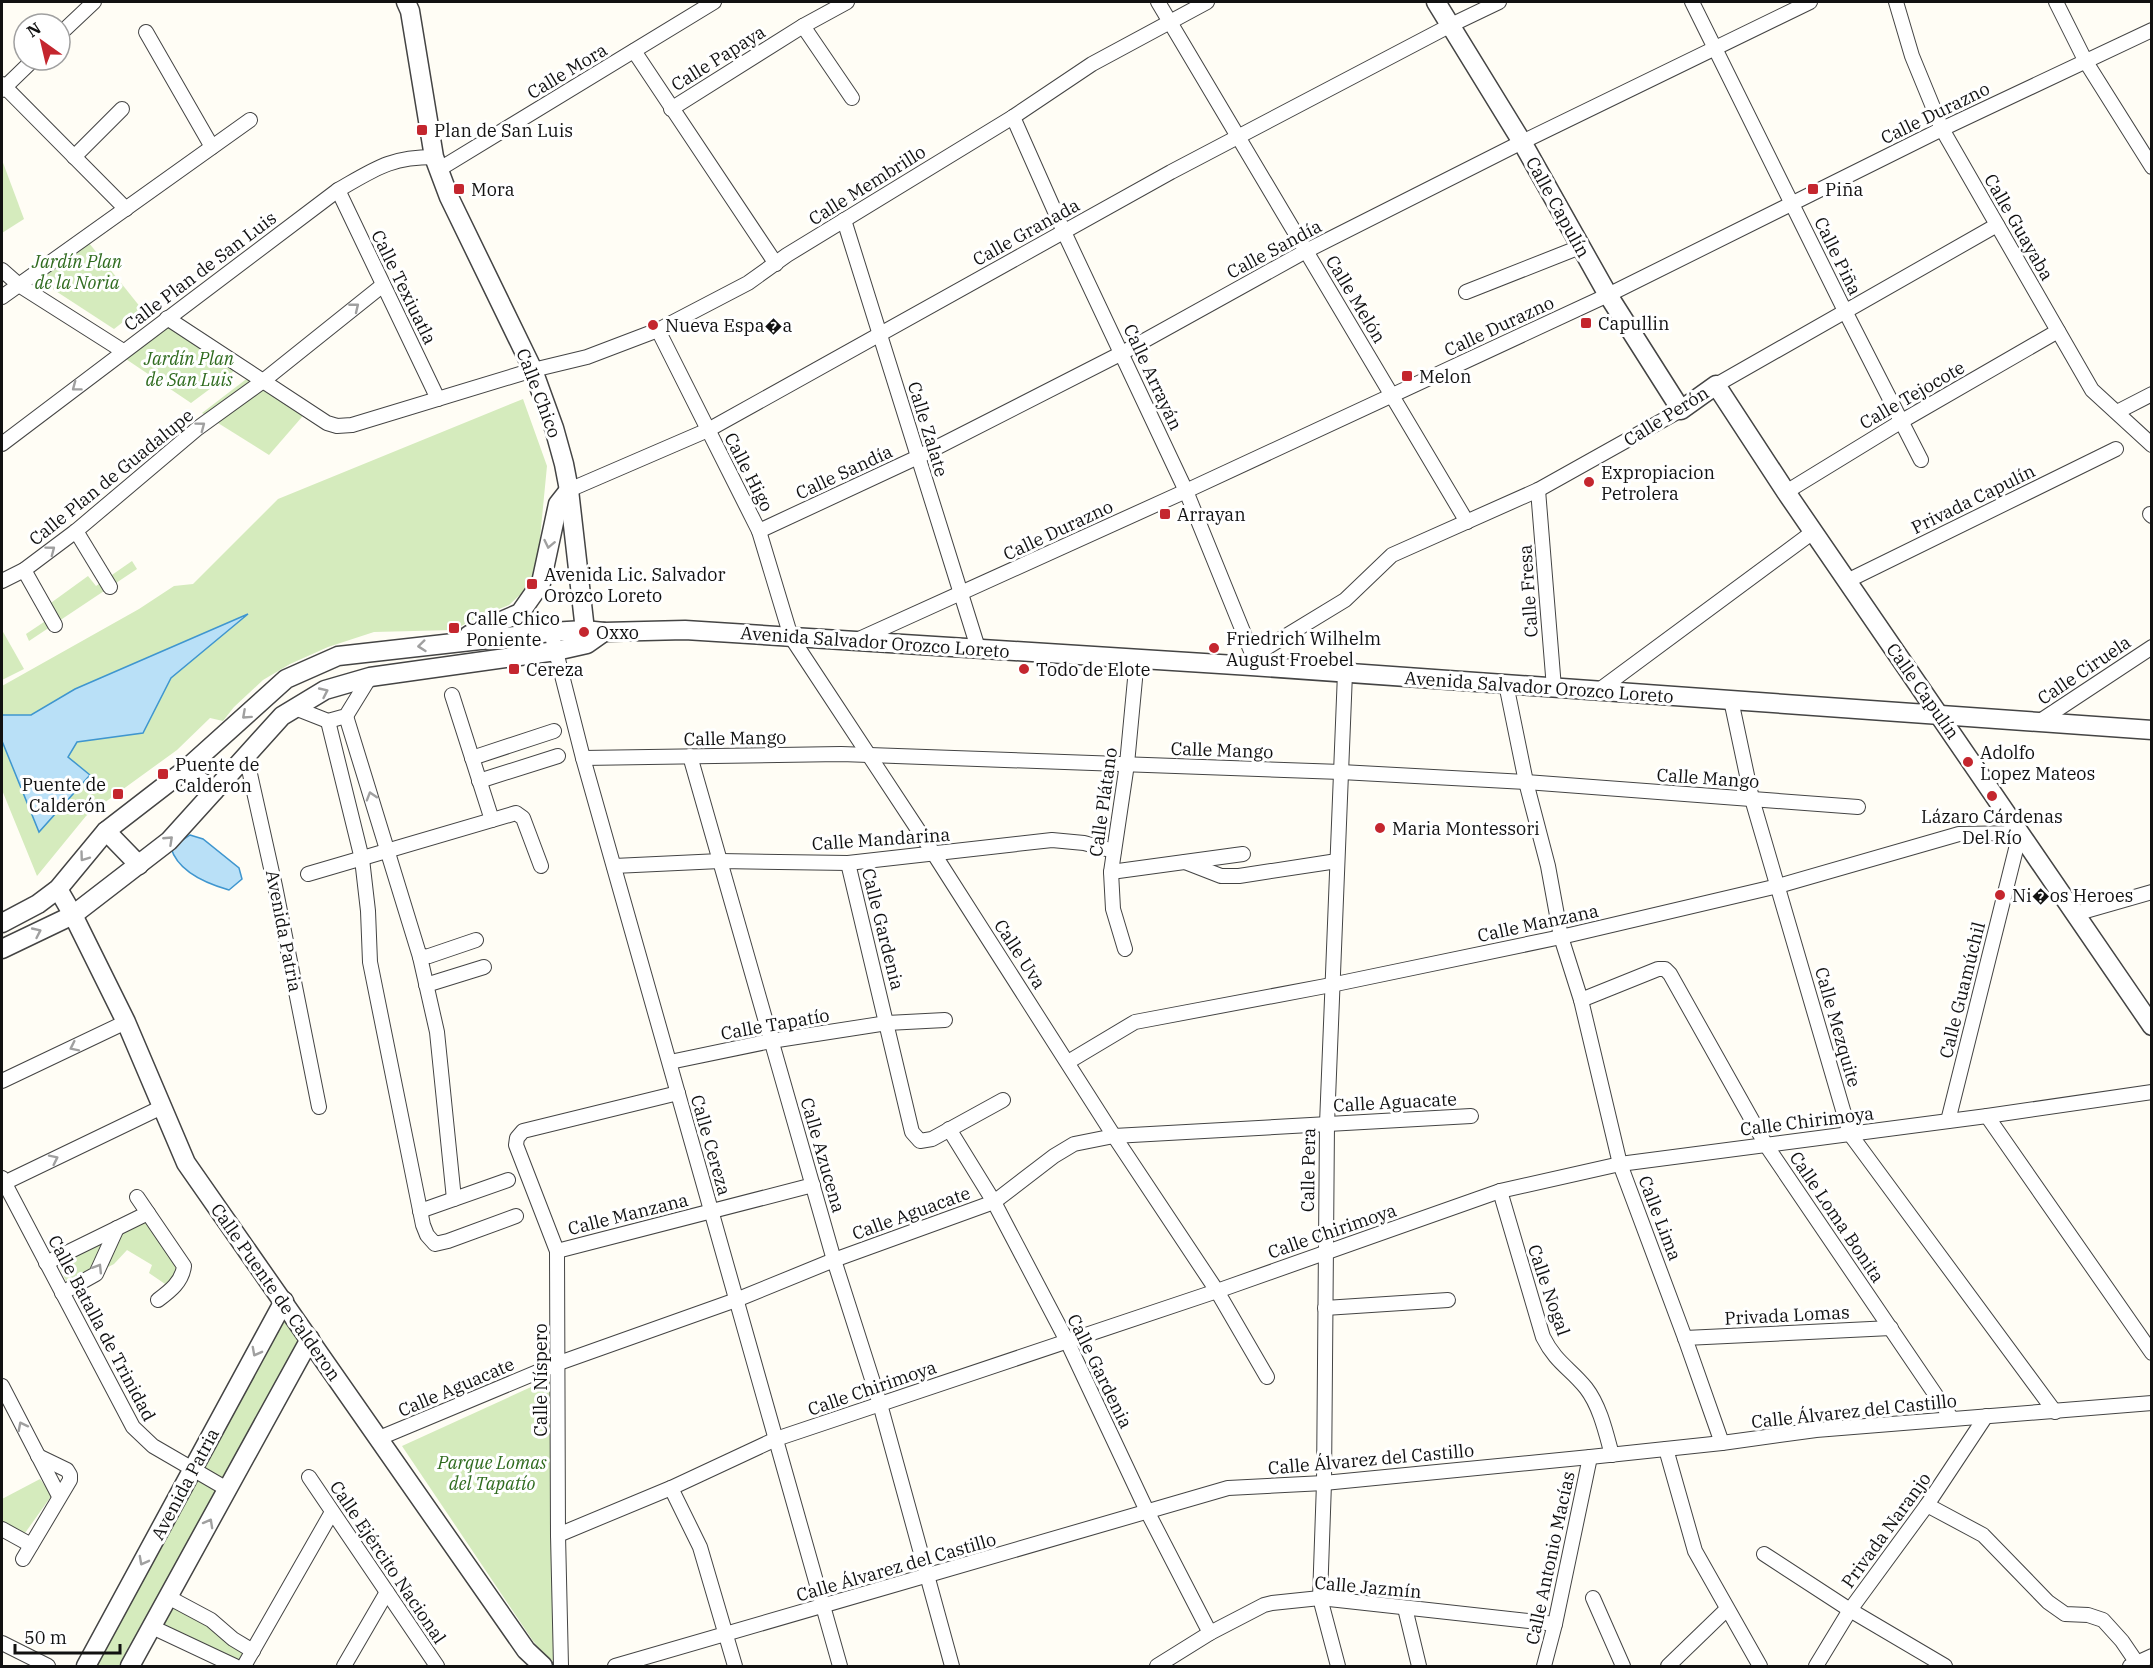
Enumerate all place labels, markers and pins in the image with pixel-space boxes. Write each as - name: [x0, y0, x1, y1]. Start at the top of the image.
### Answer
- place label: Plan de San Luis: [434, 119, 573, 142]
- marker: Plan de San Luis: [415, 123, 429, 137]
- place label: Mora: [471, 178, 515, 201]
- place label: Piña: [1825, 178, 1863, 201]
- marker: Mora: [452, 182, 466, 196]
- marker: Piña: [1806, 182, 1820, 196]
- place label: Capullin: [1598, 312, 1669, 335]
- place label: Nueva Espa�a: [665, 314, 793, 337]
- marker: Capullin: [1579, 316, 1593, 330]
- marker: Nueva Espa�a: [646, 318, 660, 332]
- place label: Melon: [1419, 365, 1471, 388]
- marker: Melon: [1400, 369, 1414, 383]
- place label: Expropiacion Petrolera: [1601, 461, 1715, 505]
- marker: Expropiacion Petrolera: [1582, 475, 1596, 489]
- place label: Arrayan: [1177, 503, 1246, 526]
- marker: Arrayan: [1158, 507, 1172, 521]
- place label: Avenida Lic. Salvador Orozco Loreto: [544, 563, 726, 607]
- marker: Avenida Lic. Salvador Orozco Loreto: [525, 577, 539, 591]
- place label: Calle Chico Poniente: [466, 607, 560, 651]
- marker: Calle Chico Poniente: [447, 621, 461, 635]
- place label: Oxxo: [596, 621, 639, 644]
- marker: Oxxo: [577, 625, 591, 639]
- place label: Friedrich Wilhelm August Froebel: [1226, 627, 1381, 671]
- marker: Friedrich Wilhelm August Froebel: [1207, 641, 1221, 655]
- place label: Cereza: [526, 658, 584, 681]
- place label: Todo de Elote: [1036, 658, 1150, 681]
- marker: Cereza: [507, 662, 521, 676]
- marker: Todo de Elote: [1017, 662, 1031, 676]
- place label: Adolfo Lopez Mateos: [1980, 741, 2095, 785]
- place label: Puente de Calderon: [175, 753, 259, 797]
- marker: Adolfo Lopez Mateos: [1961, 755, 1975, 769]
- marker: Puente de Calderon: [156, 767, 170, 781]
- place label: Puente de Calderón: [22, 773, 106, 817]
- marker: Puente de Calderón: [111, 787, 125, 801]
- marker: Lázaro Cárdenas Del Río: [1985, 789, 1999, 803]
- place label: Lázaro Cárdenas Del Río: [1921, 805, 2063, 849]
- place label: Maria Montessori: [1392, 817, 1540, 840]
- marker: Maria Montessori: [1373, 821, 1387, 835]
- place label: Ni�os Heroes: [2012, 884, 2133, 907]
- marker: Ni�os Heroes: [1993, 888, 2007, 902]

